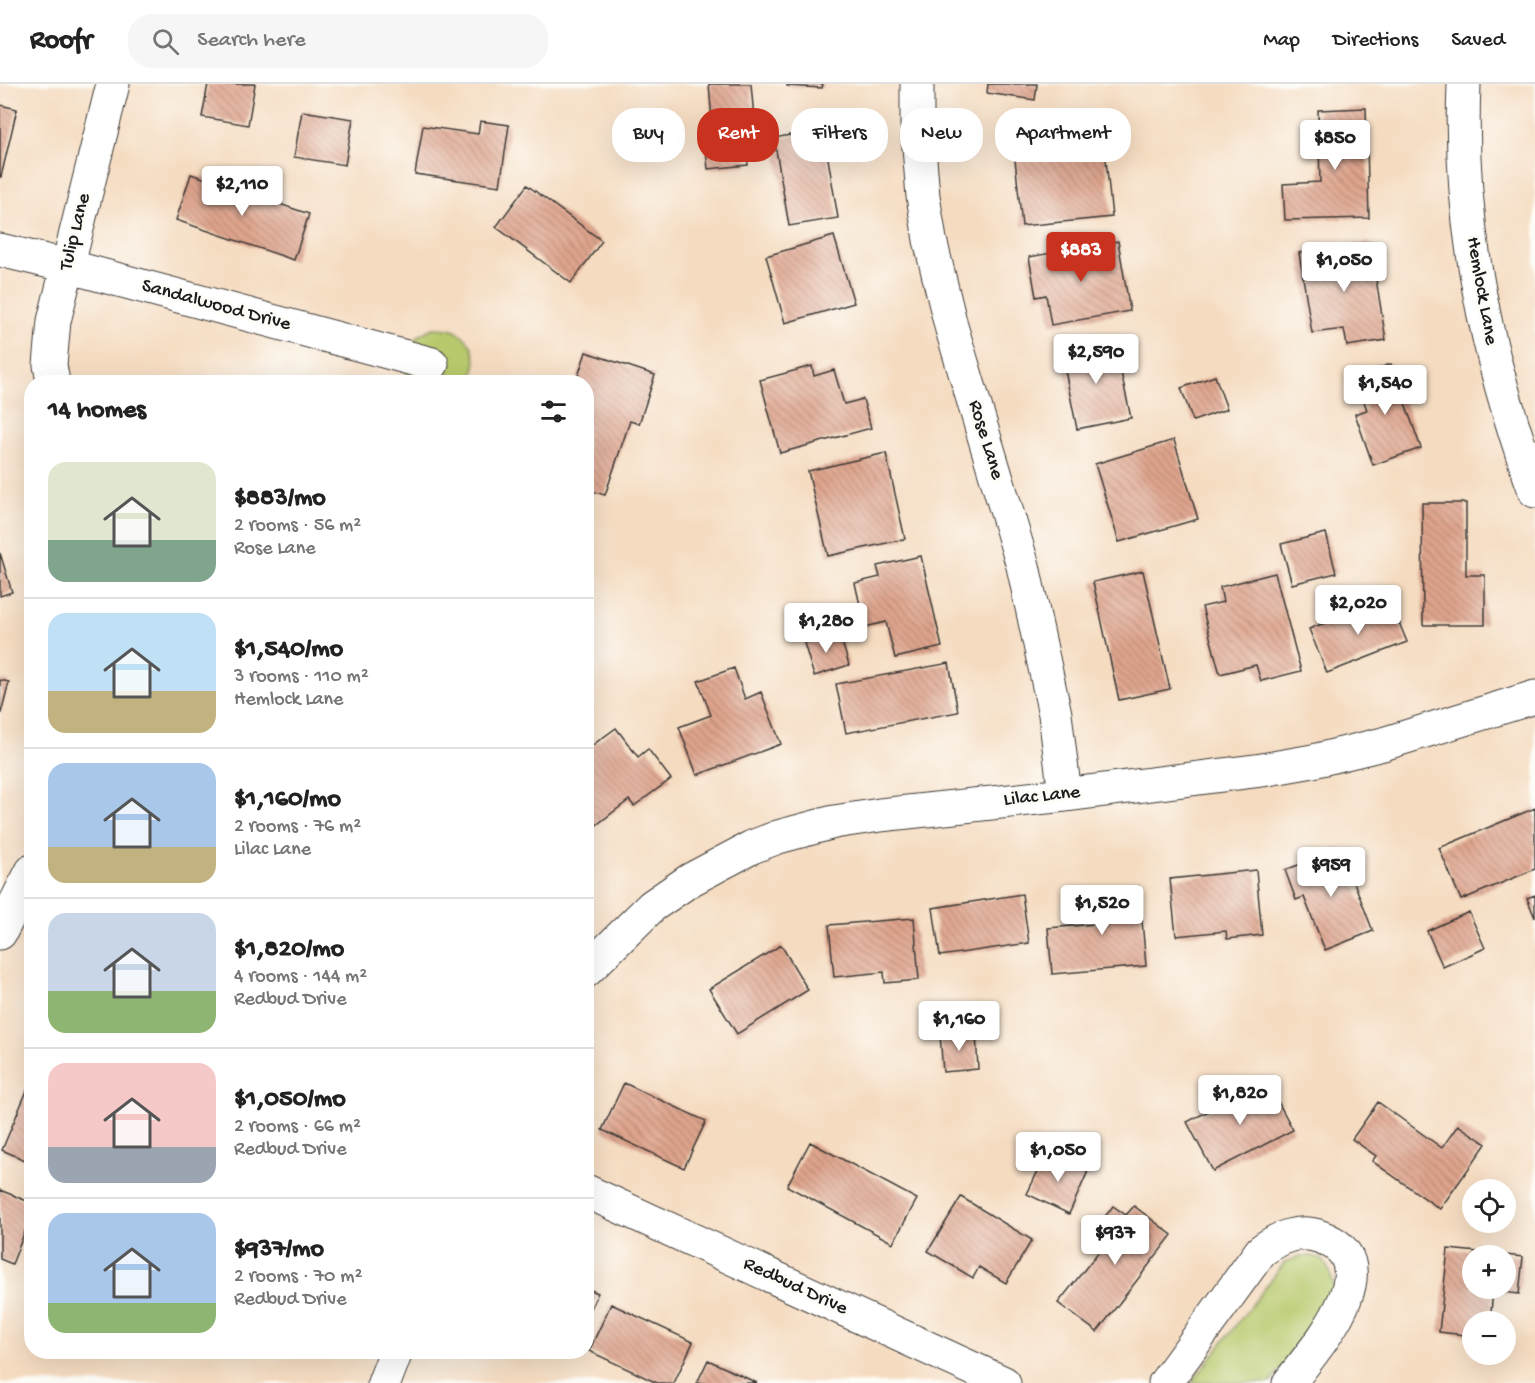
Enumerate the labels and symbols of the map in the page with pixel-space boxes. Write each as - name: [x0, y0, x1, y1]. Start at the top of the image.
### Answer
- pin: $850: [1299, 120, 1371, 171]
- pin: $2,110: [193, 166, 291, 217]
- street label: Tulip Lane: [55, 190, 97, 274]
- pin: $883: [1045, 232, 1117, 283]
- street label: Hemlock Lane: [1460, 235, 1502, 348]
- pin: $1,050: [1295, 242, 1393, 293]
- street label: Sandalwood Drive: [139, 275, 294, 337]
- pin: $2,590: [1047, 334, 1145, 385]
- pin: $1,540: [1336, 365, 1434, 416]
- street label: Rose Lane: [962, 398, 1008, 483]
- pin: $2,020: [1309, 585, 1407, 636]
- pin: $1,280: [777, 603, 875, 654]
- street label: Lilac Lane: [1003, 781, 1082, 812]
- pin: $959: [1295, 847, 1367, 898]
- pin: $1,520: [1053, 885, 1151, 936]
- pin: $1,160: [910, 1001, 1008, 1052]
- pin: $1,820: [1191, 1075, 1289, 1126]
- pin: $1,050: [1009, 1132, 1107, 1183]
- pin: $937: [1079, 1215, 1151, 1266]
- street label: Redbud Drive: [739, 1253, 851, 1321]

